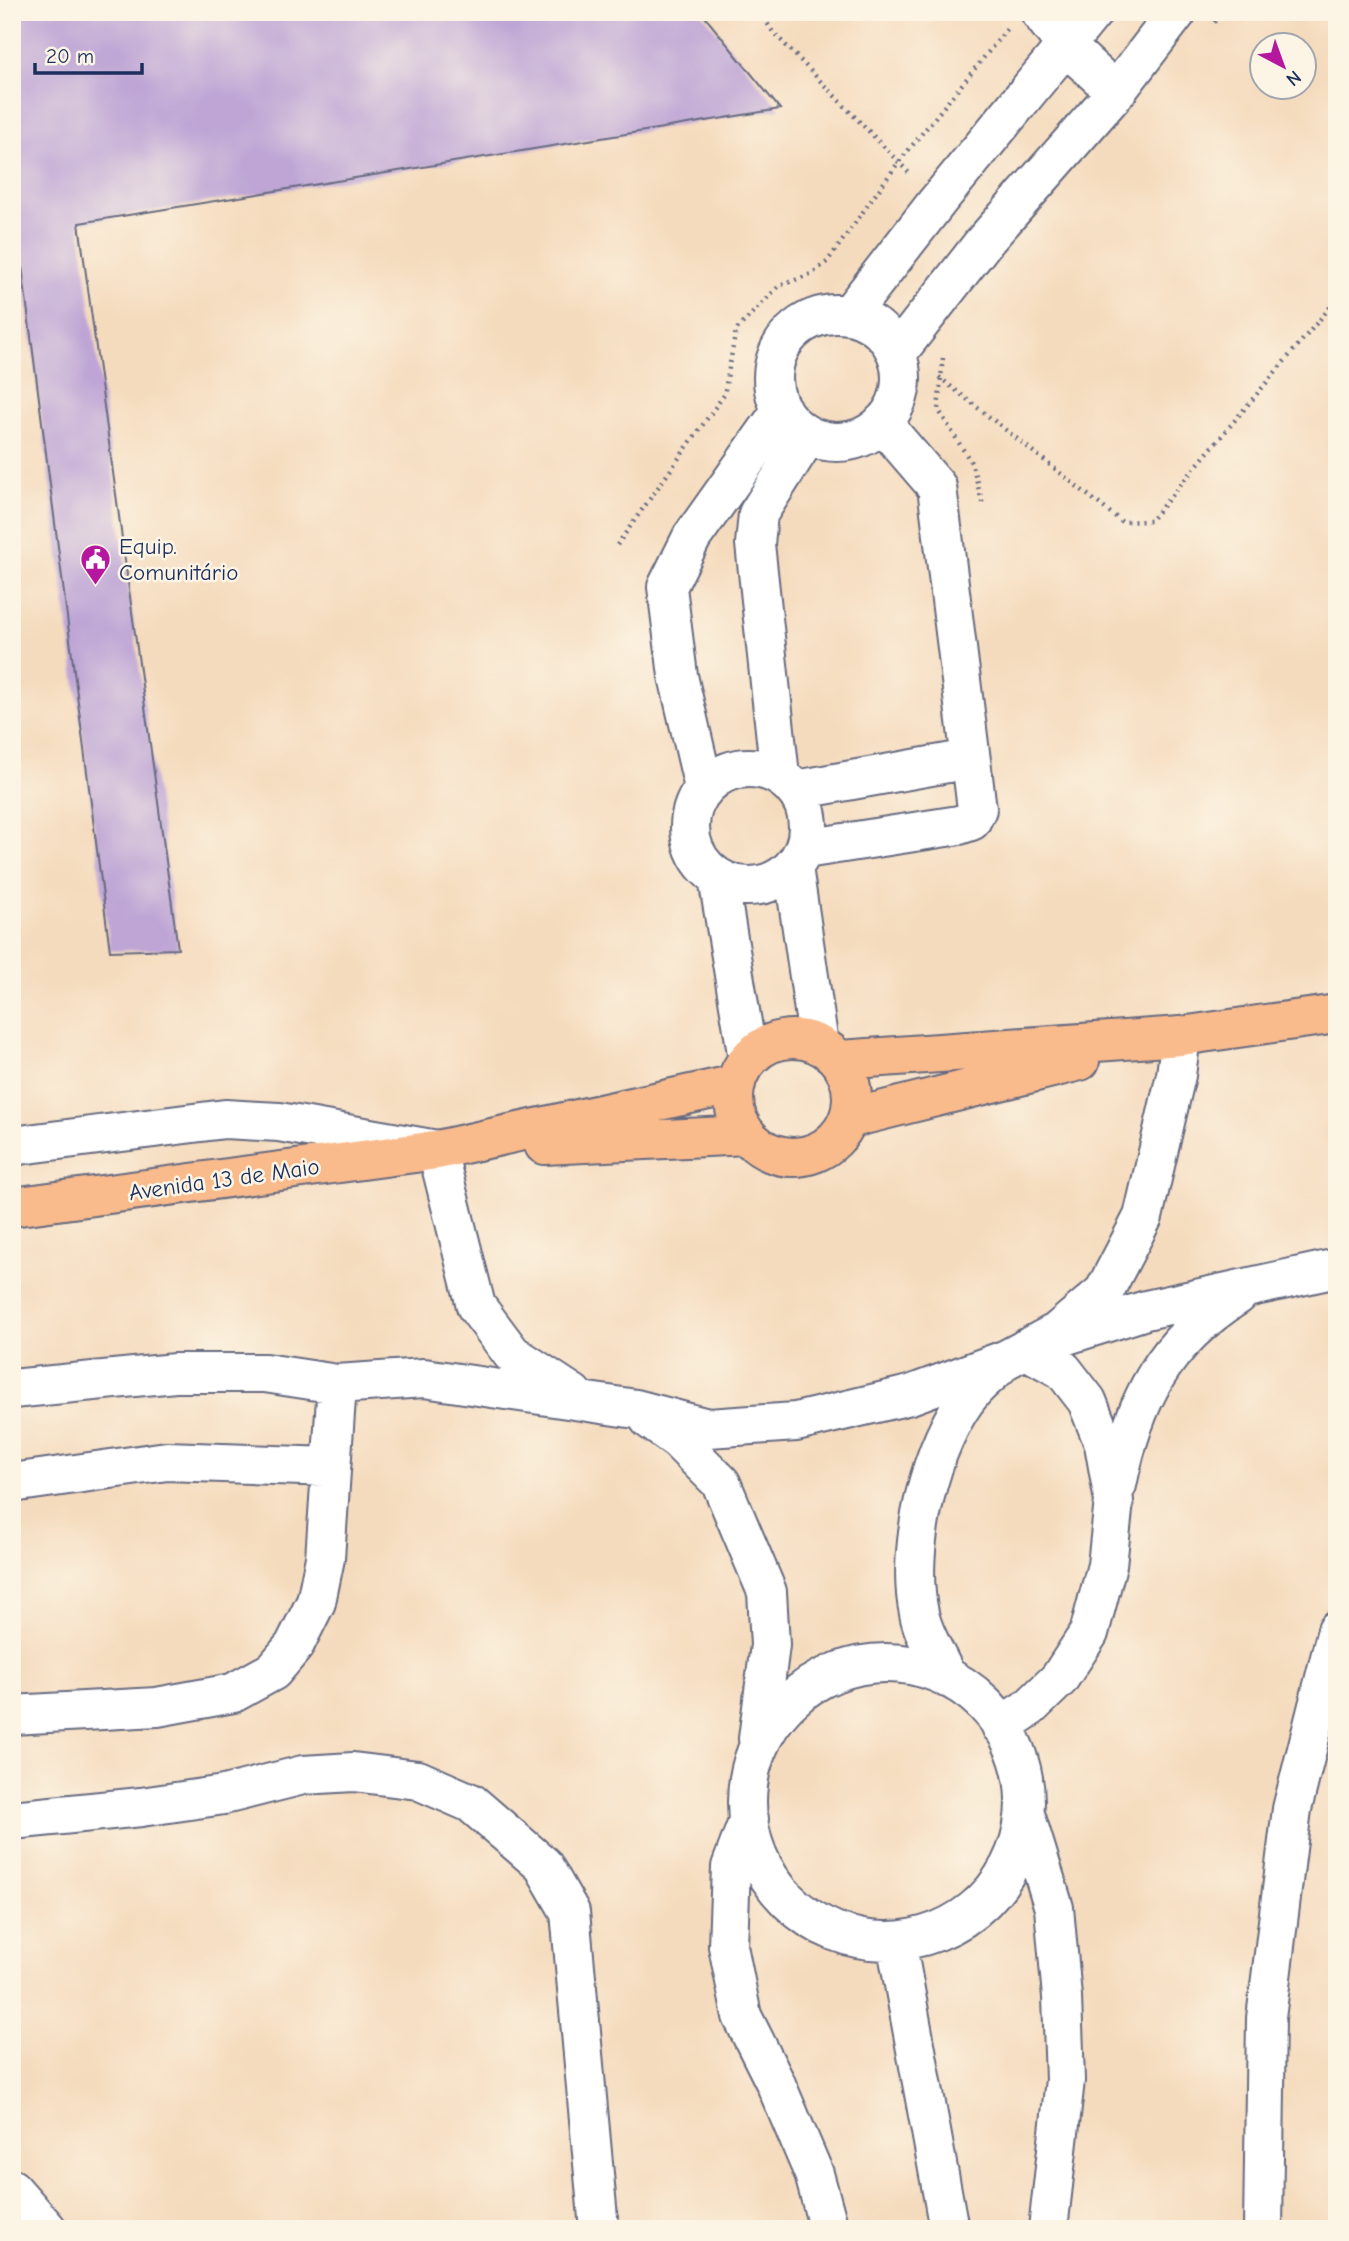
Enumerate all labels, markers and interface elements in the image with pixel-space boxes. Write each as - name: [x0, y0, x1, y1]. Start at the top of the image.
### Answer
- scale bar: [35, 32, 142, 76]
- north arrow: [1248, 32, 1318, 102]
- text: 20 m: [46, 44, 94, 68]
- text: N: [1282, 66, 1305, 90]
- place label: Equip. Comunitário: [119, 533, 238, 586]
- public building icon: Equip. Comunitário: [79, 542, 113, 586]
- street label: Avenida 13 de Maio: [127, 1153, 321, 1206]

